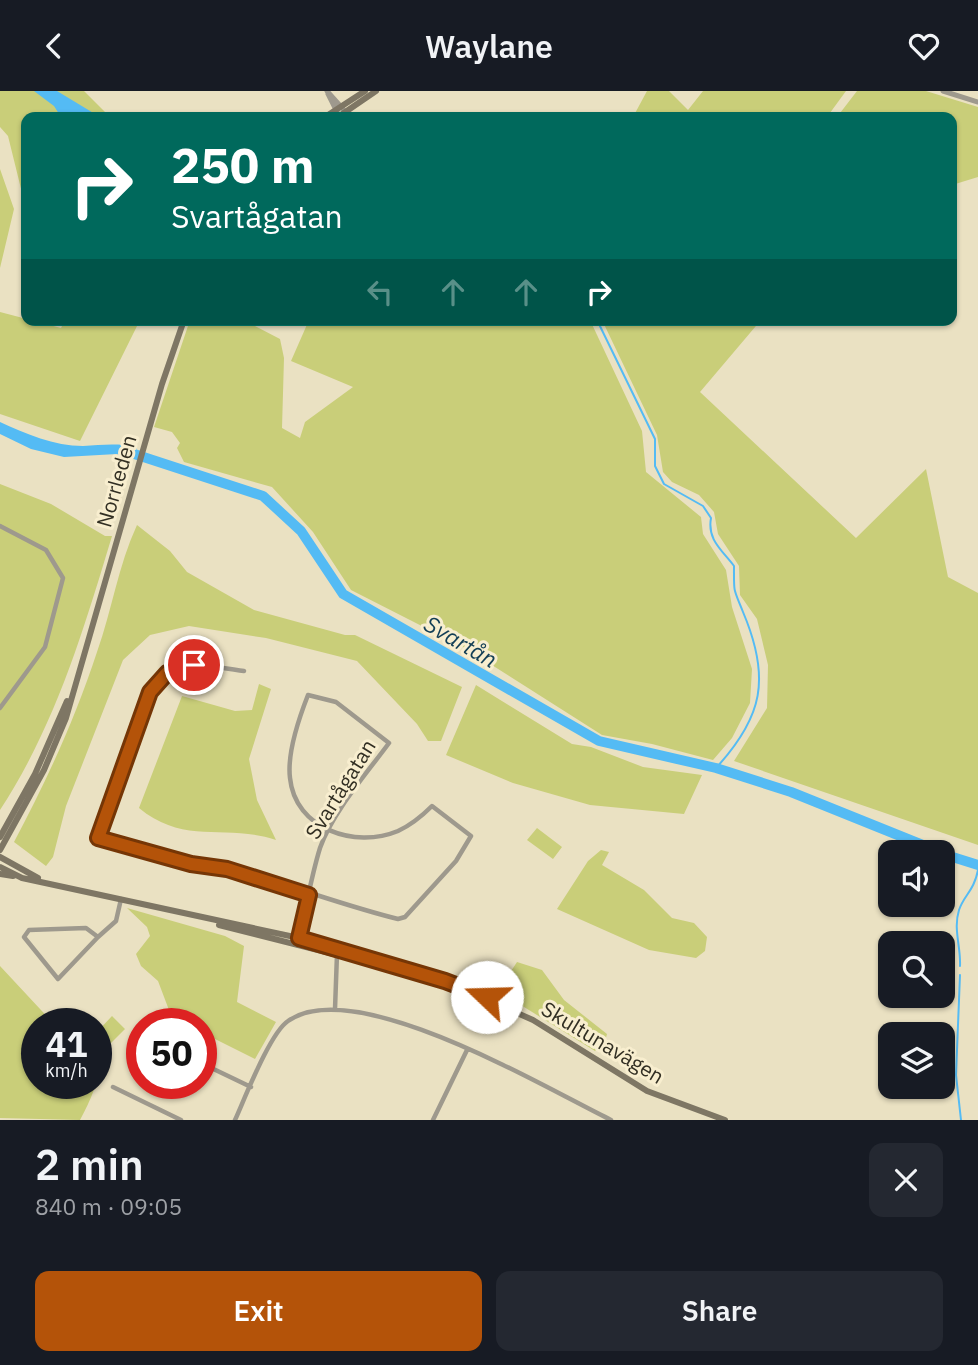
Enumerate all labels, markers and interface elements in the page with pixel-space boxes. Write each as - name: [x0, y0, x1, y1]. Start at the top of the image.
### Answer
- text: Waylane: [425, 25, 553, 67]
- icon: back: [35, 27, 73, 65]
- icon: heart: [905, 27, 943, 65]
- text: 250 m: [171, 133, 315, 196]
- icon: right: [56, 140, 147, 231]
- text: Svartågatan: [171, 195, 343, 237]
- icon: left: [361, 273, 399, 311]
- icon: ahead: [434, 273, 472, 311]
- icon: ahead: [507, 273, 545, 311]
- icon: right: [580, 273, 618, 311]
- street label: Norrleden: [89, 432, 143, 530]
- water label: Svartån: [419, 608, 503, 674]
- pin: [164, 635, 224, 695]
- icon: arrive: [175, 646, 213, 684]
- street label: Svartågatan: [298, 734, 382, 844]
- map controls: [878, 840, 955, 1099]
- button: sound: [878, 840, 955, 917]
- button: search: [878, 931, 955, 1008]
- position arrow: [450, 960, 524, 1034]
- street label: Skultunavägen: [536, 994, 670, 1090]
- speed limit sign: 50: [126, 1008, 217, 1099]
- text: 41: [45, 1021, 88, 1067]
- button: layers: [878, 1022, 955, 1099]
- text: km/h: [45, 1059, 88, 1082]
- text: 2 min: [35, 1137, 144, 1192]
- button: close: [869, 1143, 943, 1217]
- text: 840 m · 09:05: [35, 1191, 182, 1221]
- button: Exit: [35, 1271, 482, 1351]
- button: Share: [496, 1271, 943, 1351]

